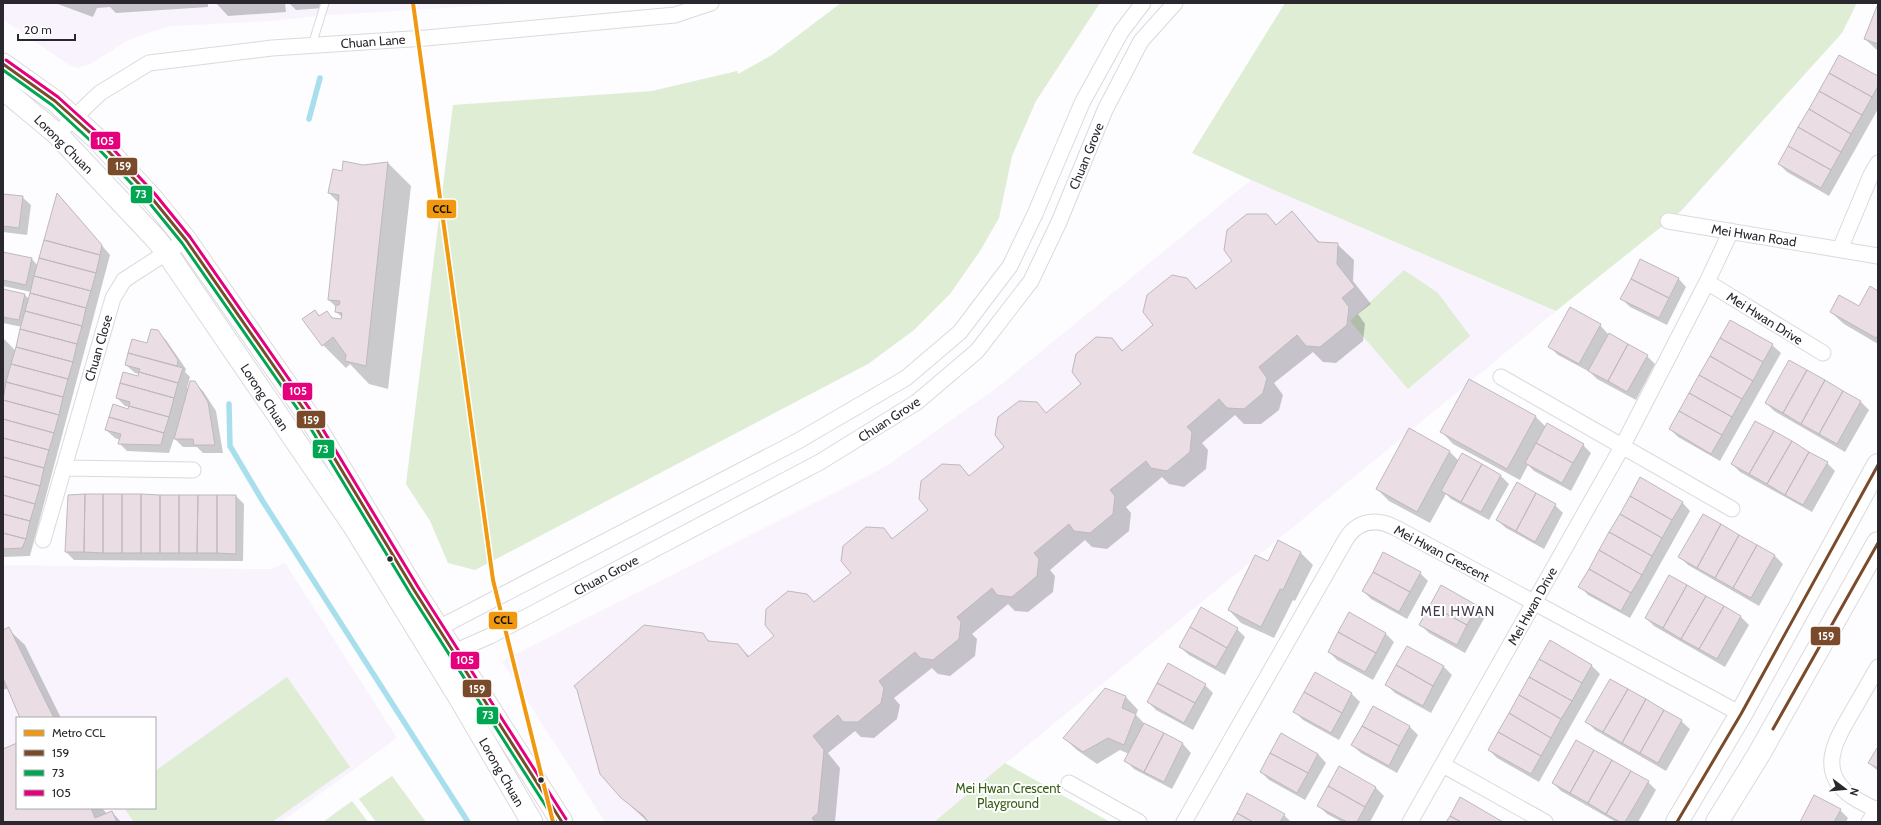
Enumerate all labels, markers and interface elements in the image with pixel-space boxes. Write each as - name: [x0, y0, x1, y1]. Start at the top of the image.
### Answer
- scale bar: [18, 16, 75, 42]
- text: 20 m: [24, 22, 52, 37]
- street label: Chuan Lane: [340, 31, 406, 51]
- street label: Lorong Chuan: [31, 111, 97, 177]
- street label: Chuan Grove: [1065, 120, 1107, 192]
- line badge: 105: [90, 131, 121, 150]
- text: 105: [96, 134, 114, 148]
- line badge: 159: [107, 157, 138, 176]
- text: 159: [115, 159, 131, 173]
- line badge: 73: [130, 185, 153, 204]
- text: 73: [135, 187, 147, 201]
- line badge: CCL: [426, 199, 457, 219]
- text: CCL: [433, 202, 452, 216]
- street label: Mei Hwan Road: [1710, 220, 1798, 250]
- street label: Mei Hwan Drive: [1724, 288, 1806, 348]
- street label: Chuan Close: [81, 313, 115, 383]
- street label: Lorong Chuan: [237, 360, 293, 434]
- line badge: 105: [282, 382, 313, 401]
- text: 105: [289, 384, 307, 398]
- street label: Chuan Grove: [855, 393, 923, 445]
- line badge: 159: [296, 410, 326, 429]
- text: 159: [303, 413, 319, 427]
- line badge: 73: [312, 439, 335, 459]
- text: 73: [317, 442, 329, 456]
- street label: Mei Hwan Crescent: [1392, 521, 1493, 585]
- street label: Chuan Grove: [571, 551, 641, 599]
- unlabelled marker: [385, 554, 395, 564]
- street label: Mei Hwan Drive: [1504, 564, 1560, 648]
- district label: MEI HWAN: [1421, 602, 1495, 620]
- line badge: CCL: [488, 611, 518, 630]
- text: CCL: [494, 613, 513, 627]
- line badge: 159: [1810, 626, 1841, 646]
- text: 159: [1818, 629, 1834, 643]
- line badge: 105: [450, 651, 480, 670]
- text: 105: [456, 653, 474, 667]
- line badge: 159: [462, 679, 492, 698]
- text: 159: [469, 682, 485, 696]
- line badge: 73: [476, 706, 499, 725]
- text: 73: [482, 708, 494, 722]
- legend: [16, 717, 156, 809]
- text: Metro CCL: [52, 725, 105, 740]
- street label: Lorong Chuan: [476, 735, 528, 809]
- text: 159: [52, 745, 69, 760]
- text: 73: [52, 765, 65, 780]
- north arrow: [1825, 769, 1865, 809]
- unlabelled marker: [536, 775, 546, 785]
- park label: Mei Hwan Crescent Playground: [955, 780, 1061, 811]
- text: 105: [52, 785, 71, 800]
- text: N: [1847, 786, 1862, 797]

